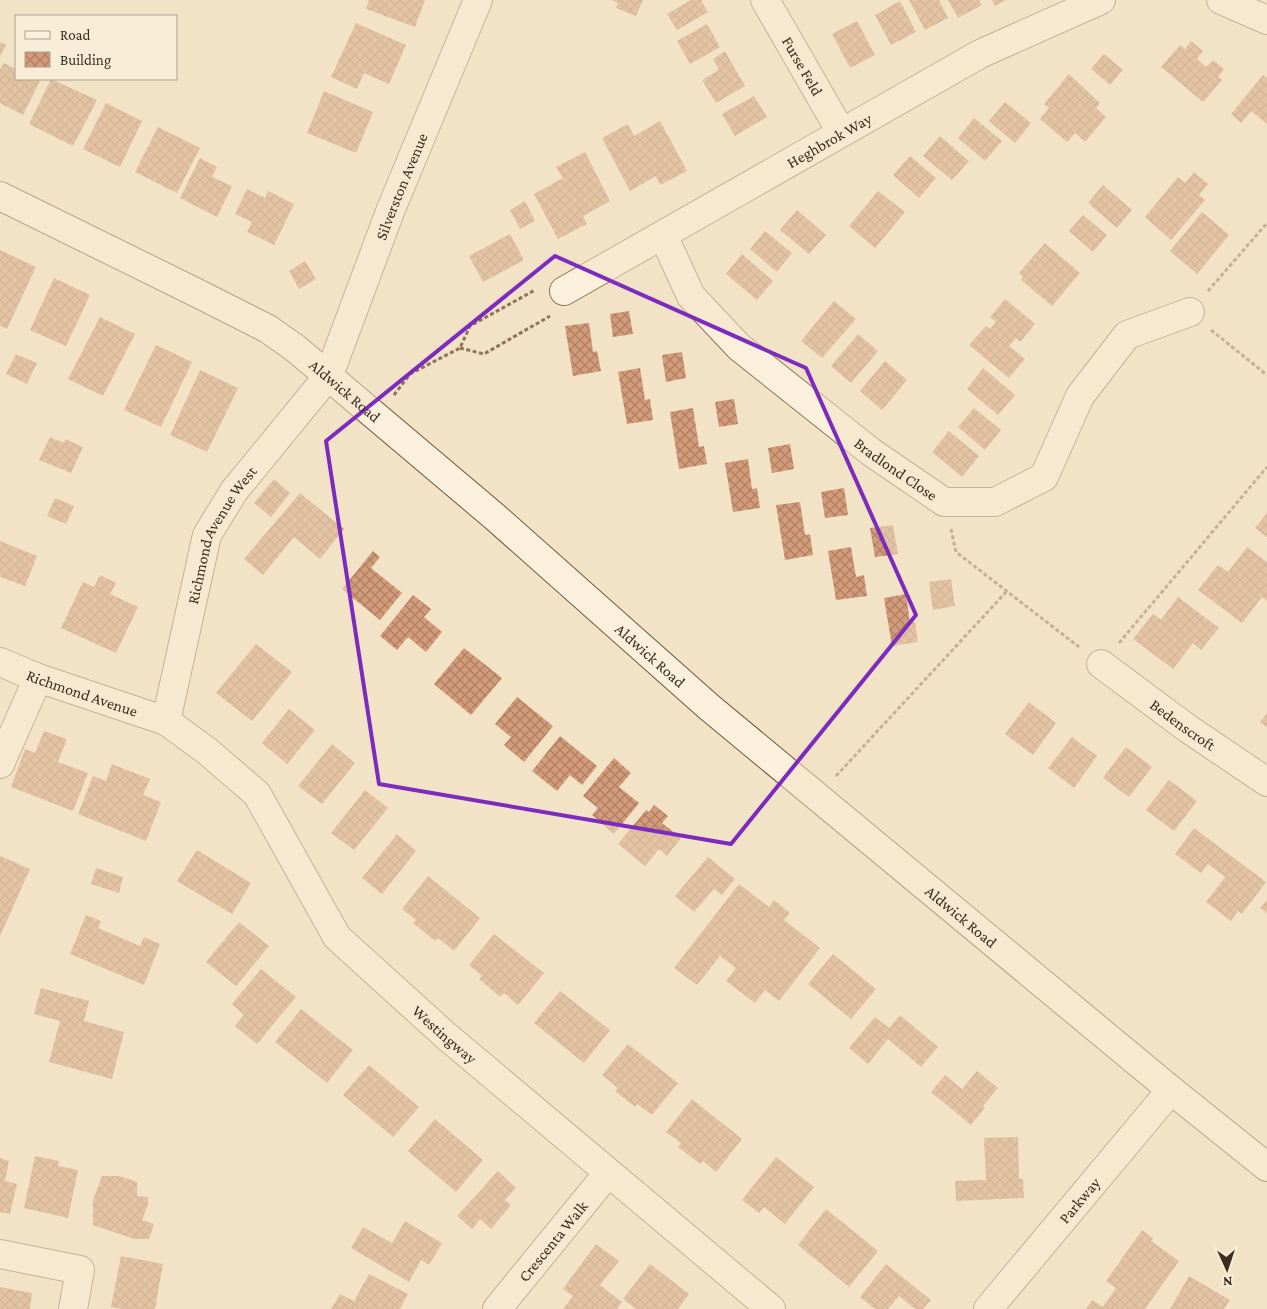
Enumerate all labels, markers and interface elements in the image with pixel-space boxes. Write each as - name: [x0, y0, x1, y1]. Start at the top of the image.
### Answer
- legend: [15, 15, 178, 80]
- text: Road: [60, 27, 91, 43]
- street label: Furse Feld: [779, 33, 827, 99]
- text: Building: [60, 52, 111, 69]
- street label: Heghbrok Way: [784, 109, 875, 171]
- street label: Silverston Avenue: [372, 130, 430, 242]
- street label: Aldwick Road: [306, 356, 385, 426]
- street label: Bradlond Close: [851, 434, 941, 503]
- street label: Richmond Avenue West: [184, 462, 260, 606]
- street label: Aldwick Road: [612, 620, 689, 691]
- street label: Richmond Avenue: [24, 666, 140, 719]
- street label: Bedenscroft: [1147, 695, 1220, 754]
- street label: Aldwick Road: [922, 882, 1001, 951]
- street label: Westingway: [409, 1002, 481, 1068]
- street label: Parkway: [1055, 1173, 1104, 1226]
- street label: Crescenta Walk: [515, 1197, 591, 1285]
- north arrow: [1202, 1244, 1252, 1294]
- text: N: [1222, 1274, 1233, 1290]

